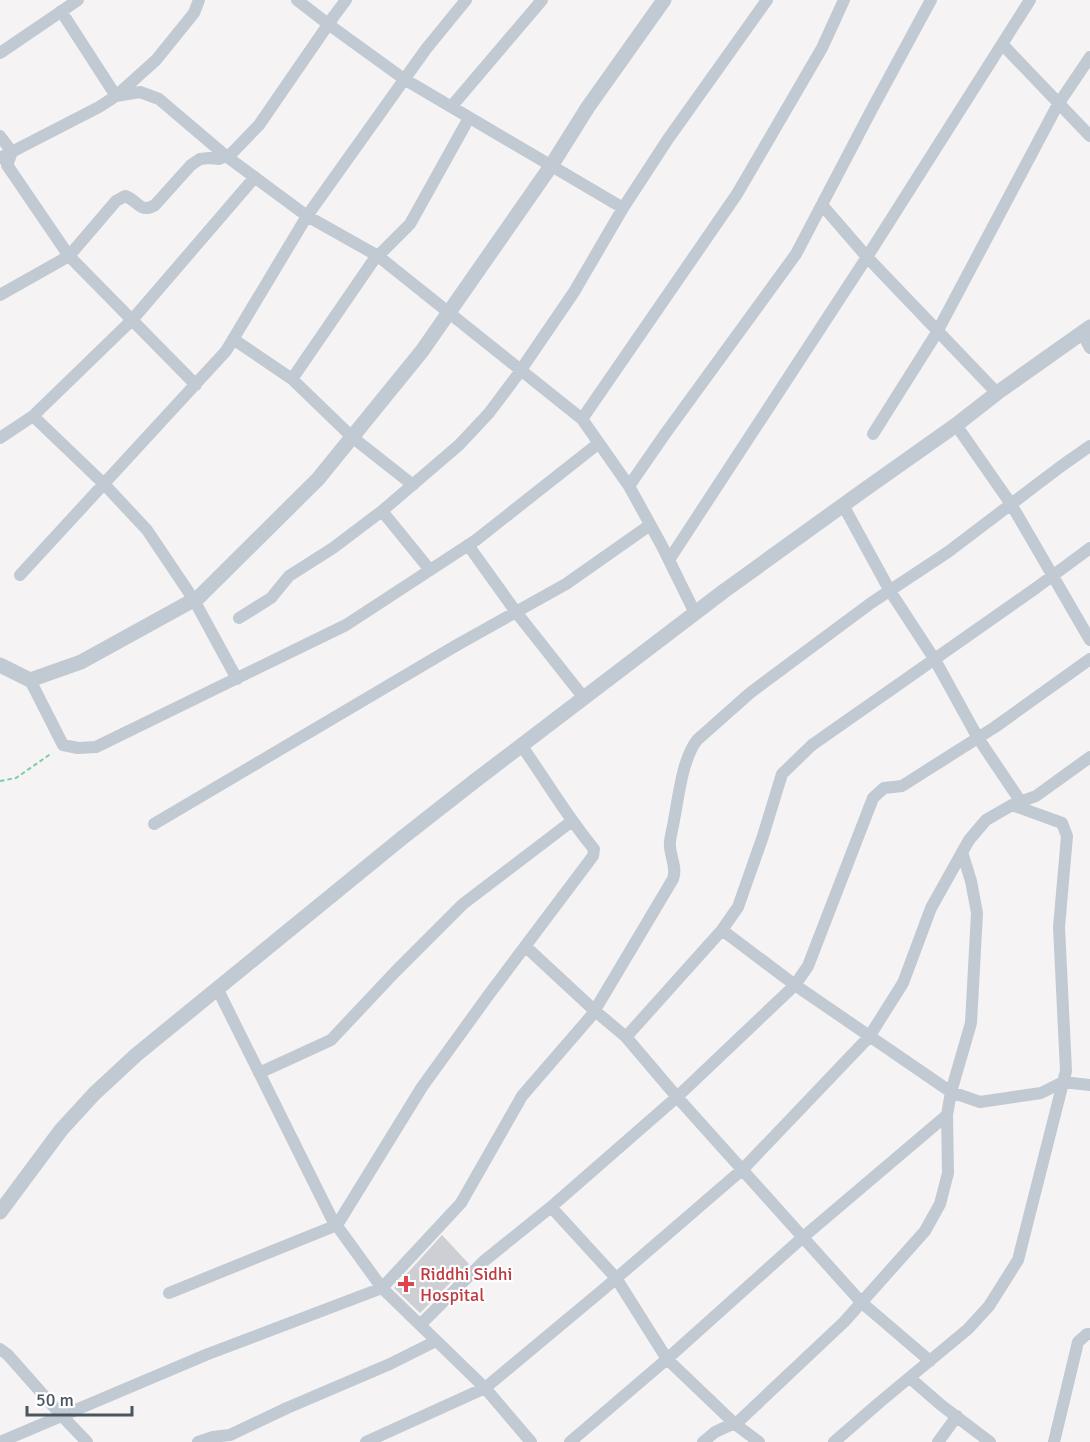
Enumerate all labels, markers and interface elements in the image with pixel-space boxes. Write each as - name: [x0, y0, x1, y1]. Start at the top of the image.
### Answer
- place label: Riddhi Sidhi Hospital: [420, 1263, 513, 1306]
- marker: Riddhi Sidhi Hospital: [397, 1275, 415, 1293]
- scale bar: [27, 1379, 132, 1417]
- text: 50 m: [36, 1389, 74, 1411]

